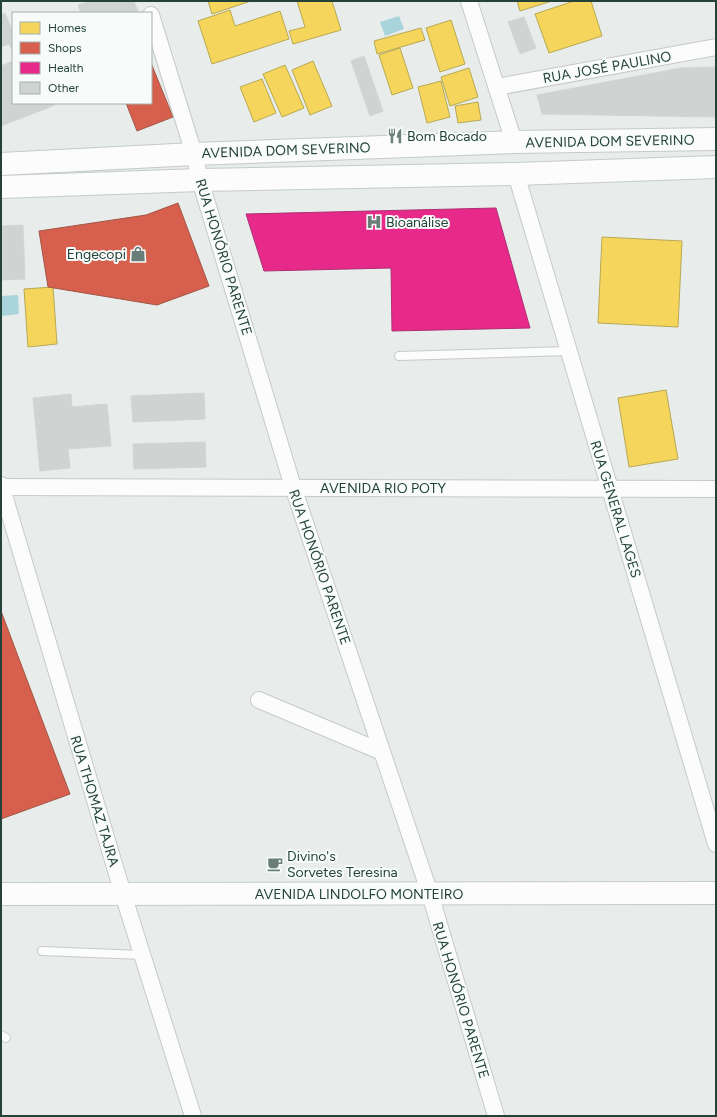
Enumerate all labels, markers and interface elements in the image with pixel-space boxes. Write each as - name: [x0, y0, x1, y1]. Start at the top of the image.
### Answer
- legend: [12, 12, 152, 104]
- text: Homes: [48, 21, 87, 35]
- text: Shops: [48, 41, 82, 55]
- street label: RUA JOSÉ PAULINO: [541, 48, 673, 87]
- text: Health: [48, 61, 84, 75]
- text: Other: [48, 81, 79, 95]
- restaurant icon: Bom Bocado: [386, 127, 404, 145]
- place label: Bom Bocado: [407, 128, 487, 145]
- street label: AVENIDA DOM SEVERINO: [525, 132, 695, 151]
- street label: AVENIDA DOM SEVERINO: [201, 139, 371, 162]
- street label: RUA HONÓRIO PARENTE: [192, 177, 255, 338]
- hospital icon: Bioanálise: [365, 213, 383, 231]
- place label: Bioanálise: [386, 214, 449, 231]
- shop icon: Engecopi: [129, 245, 147, 263]
- place label: Engecopi: [67, 246, 126, 263]
- street label: RUA GENERAL LAGES: [587, 438, 644, 580]
- street label: AVENIDA RIO POTY: [320, 480, 447, 497]
- street label: RUA HONÓRIO PARENTE: [285, 487, 354, 647]
- street label: RUA THOMAZ TAJRA: [66, 734, 123, 869]
- place label: Divino's Sorvetes Teresina: [287, 848, 398, 881]
- cafe icon: Divino's Sorvetes Teresina: [266, 855, 284, 873]
- street label: AVENIDA LINDOLFO MONTEIRO: [255, 886, 463, 903]
- street label: RUA HONÓRIO PARENTE: [429, 920, 492, 1081]

